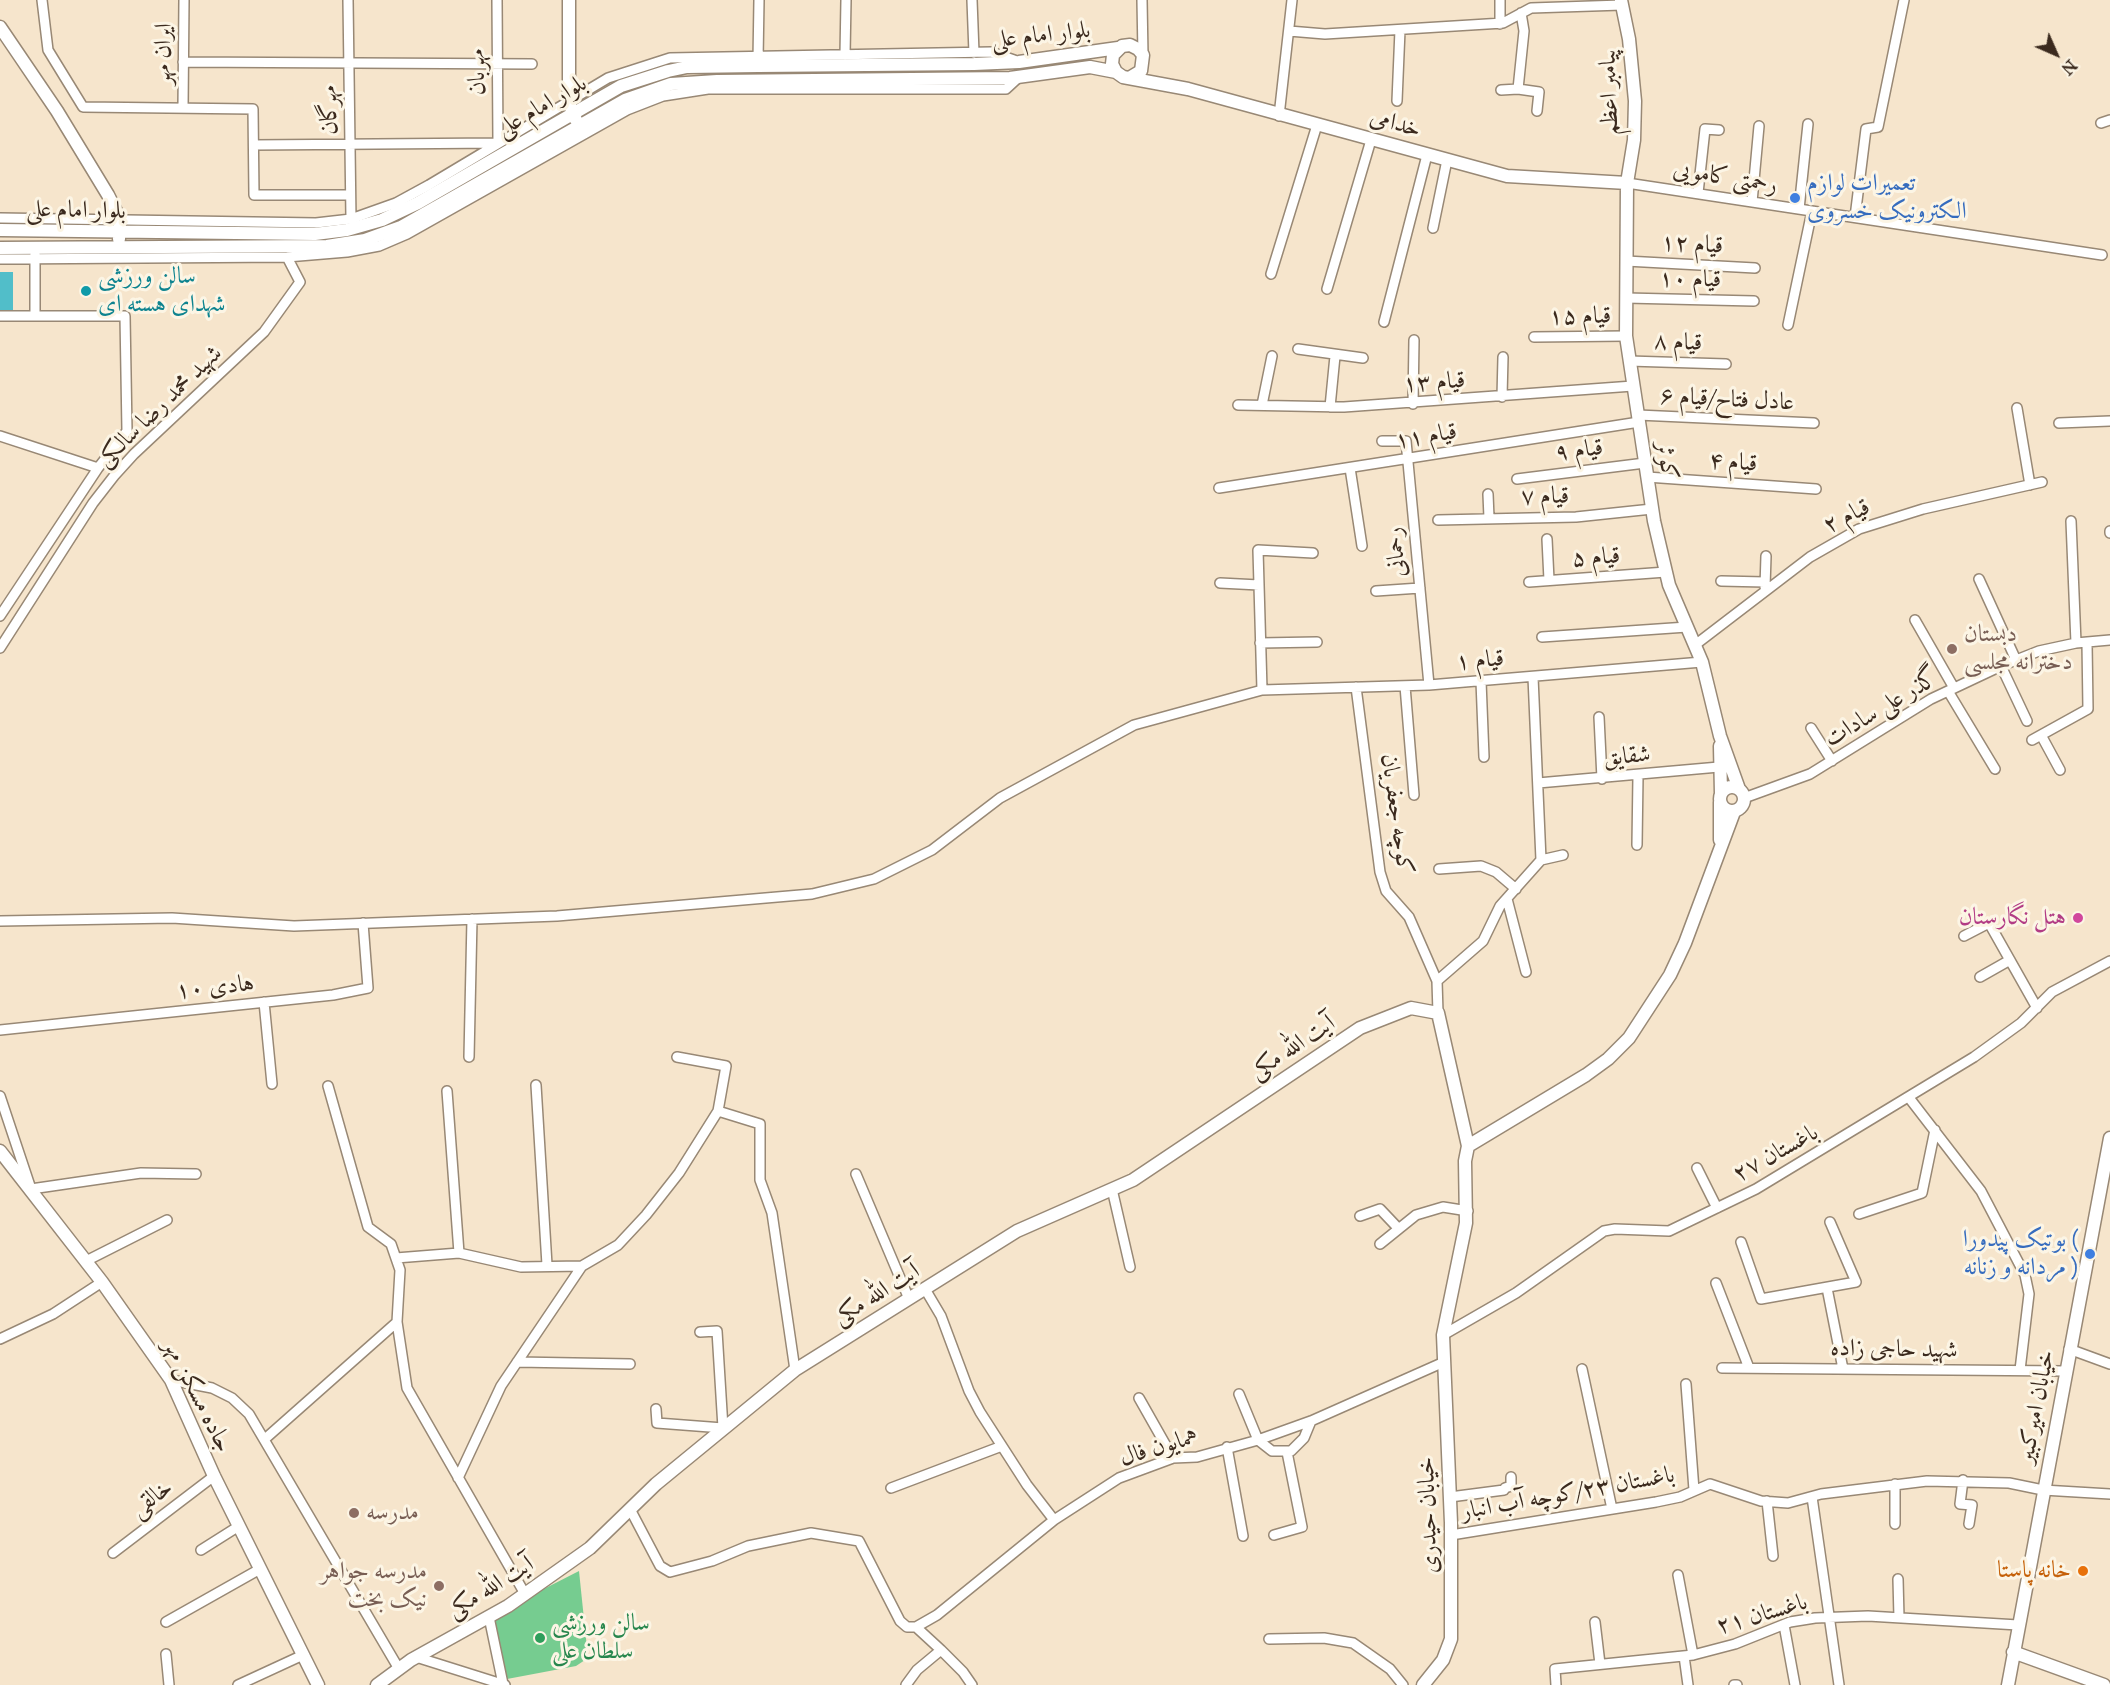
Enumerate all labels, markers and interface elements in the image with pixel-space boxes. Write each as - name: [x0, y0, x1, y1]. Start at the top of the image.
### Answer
- street label: بلوار امام علی: [990, 16, 1092, 56]
- street label: ایران مهر: [149, 23, 179, 85]
- north arrow: [2026, 24, 2086, 84]
- street label: مهربان: [463, 48, 493, 96]
- street label: پیامبر اعظم: [1594, 48, 1626, 136]
- text: N: [2058, 56, 2081, 79]
- street label: بلوار امام علی: [492, 70, 592, 144]
- street label: مهرگان: [315, 85, 345, 135]
- street label: خدامی: [1366, 103, 1424, 145]
- street label: رحمتی کامویی: [1671, 156, 1779, 200]
- place label: تعمیرات لوازم الکترونیک خسروی: [1807, 170, 1967, 226]
- marker: تعمیرات لوازم الکترونیک خسروی: [1788, 191, 1802, 205]
- street label: بلوار امام علی: [26, 196, 126, 226]
- street label: قیام ۱۲: [1660, 229, 1724, 261]
- place label: سالن ورزشی شهدای هسته ای: [98, 263, 225, 319]
- street label: قیام ۱۰: [1658, 265, 1722, 295]
- marker: سالن ورزشی شهدای هسته ای: [79, 284, 93, 298]
- street label: قیام ۱۵: [1548, 302, 1612, 332]
- street label: قیام ۸: [1653, 328, 1703, 358]
- street label: شهید محمد رضا سالکی: [91, 340, 229, 474]
- street label: قیام ۱۳: [1402, 366, 1466, 400]
- street label: عادل فتاح/قیام ۶: [1659, 382, 1795, 418]
- street label: قیام ۱۱: [1393, 418, 1459, 456]
- street label: قیام ۹: [1553, 434, 1605, 468]
- street label: کوثر: [1649, 440, 1683, 482]
- street label: قیام ۴: [1708, 447, 1758, 479]
- street label: قیام ۷: [1521, 482, 1569, 512]
- street label: قیام ۲: [1819, 493, 1875, 541]
- street label: رحمانی: [1380, 526, 1414, 578]
- street label: قیام ۵: [1571, 542, 1621, 574]
- place label: دبستان دخترانه مجلسی: [1964, 621, 2072, 677]
- marker: دبستان دخترانه مجلسی: [1945, 642, 1959, 656]
- street label: قیام ۱: [1455, 645, 1505, 677]
- street label: گذر علی سادات: [1820, 664, 1944, 754]
- street label: شقایق: [1602, 741, 1652, 773]
- street label: کوچه جعفریان: [1373, 752, 1419, 876]
- place label: هتل نگارستان: [1959, 904, 2066, 932]
- marker: هتل نگارستان: [2071, 911, 2085, 925]
- street label: هادی ۱۰: [174, 970, 256, 1006]
- street label: آیت الله مکی: [1245, 1009, 1341, 1087]
- street label: باغستان ۲۷: [1728, 1119, 1824, 1189]
- place label: بوتیک پیدورا ( مردانه و زنانه ): [1963, 1226, 2078, 1282]
- marker: بوتیک پیدورا ( مردانه و زنانه ): [2083, 1247, 2097, 1261]
- street label: آیت الله مکی: [828, 1257, 926, 1333]
- street label: شهید حاجی زاده: [1830, 1334, 1958, 1366]
- street label: جاده مسکن مهر: [156, 1335, 238, 1457]
- street label: خیابان امیرکبیر: [2012, 1348, 2062, 1466]
- street label: همایون فال: [1116, 1422, 1202, 1474]
- street label: خیابان حیدری: [1413, 1456, 1445, 1574]
- street label: باغستان ۲۳/کوچه آب انبار: [1459, 1461, 1677, 1527]
- street label: خالقی: [125, 1474, 179, 1524]
- place label: مدرسه: [366, 1499, 419, 1527]
- marker: مدرسه: [347, 1506, 361, 1520]
- street label: آیت الله مکی: [442, 1550, 540, 1626]
- place label: خانه پاستا: [1997, 1557, 2071, 1585]
- place label: مدرسه جواهر نیک بخت: [321, 1558, 427, 1614]
- marker: خانه پاستا: [2076, 1564, 2090, 1578]
- marker: مدرسه جواهر نیک بخت: [432, 1579, 446, 1593]
- street label: باغستان ۲۱: [1713, 1588, 1811, 1642]
- place label: سالن ورزشی سلطان علی: [552, 1610, 650, 1666]
- marker: سالن ورزشی سلطان علی: [533, 1631, 547, 1645]

